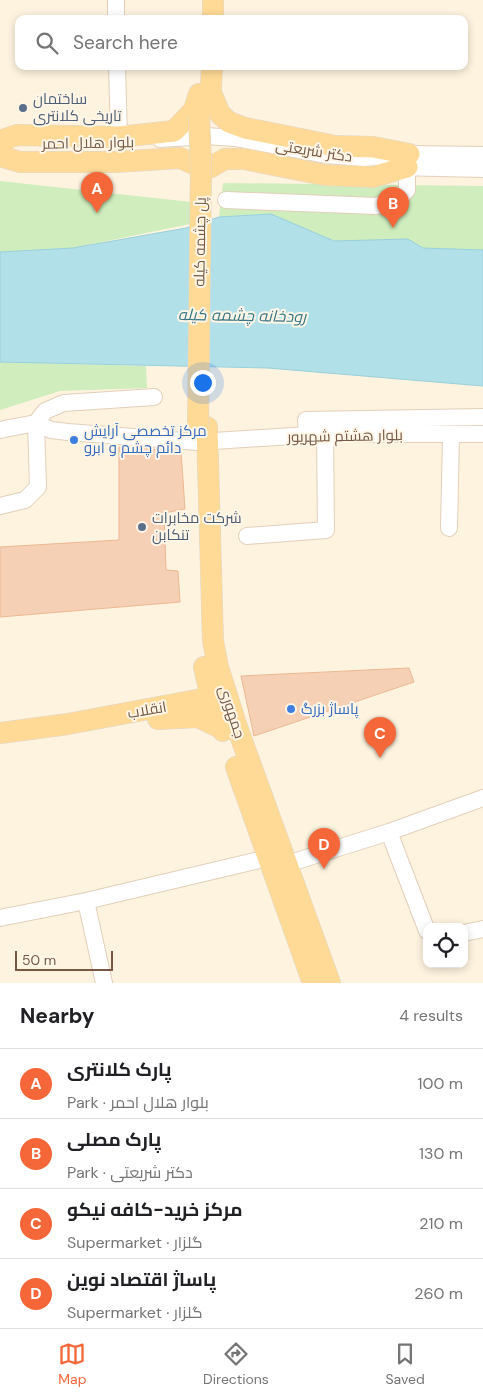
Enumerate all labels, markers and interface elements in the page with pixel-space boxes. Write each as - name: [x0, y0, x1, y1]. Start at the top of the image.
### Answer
- search box: [15, 15, 468, 70]
- icon: search: [33, 29, 61, 57]
- text: Search here: [73, 30, 178, 55]
- place label: ساختمان تاریخی کلانتری: [33, 89, 121, 126]
- marker: ساختمان تاریخی کلانتری: [17, 102, 29, 114]
- street label: بلوار هلال احمر: [41, 132, 134, 154]
- street label: دکتر شریعتی: [274, 135, 354, 167]
- pin: A: [81, 172, 113, 213]
- pin: B: [377, 187, 409, 228]
- street label: پل چشمه کیله: [189, 197, 211, 287]
- water label: رودخانه چشمه کیله: [178, 304, 308, 327]
- your location: [190, 370, 216, 396]
- place label: مرکز تخصصی آرایش دائم چشم و ابرو: [84, 421, 207, 458]
- street label: بلوار هشتم شهریور: [286, 425, 403, 447]
- marker: مرکز تخصصی آرایش دائم چشم و ابرو: [68, 434, 80, 446]
- place label: شرکت مخابرات تنکابن: [152, 508, 242, 545]
- marker: شرکت مخابرات تنکابن: [136, 521, 148, 533]
- street label: جمهوری: [214, 683, 250, 741]
- street label: انقلاب: [126, 697, 168, 723]
- place label: پاساژ بزرگ: [301, 699, 358, 719]
- marker: پاساژ بزرگ: [285, 703, 297, 715]
- pin: C: [364, 717, 396, 758]
- pin: D: [308, 828, 340, 869]
- map controls: [423, 923, 468, 968]
- button: locate: [423, 923, 468, 968]
- scale bar: [15, 948, 112, 971]
- text: 50 m: [22, 951, 56, 969]
- text: Nearby: [20, 1002, 94, 1030]
- text: 4 results: [399, 1005, 463, 1026]
- text: پارک کلانتری: [67, 1057, 171, 1082]
- text: A: [30, 1073, 42, 1094]
- text: 100 m: [418, 1073, 463, 1094]
- text: Park · بلوار هلال احمر: [67, 1092, 209, 1113]
- text: پارک مصلی: [67, 1127, 161, 1152]
- text: B: [31, 1143, 41, 1164]
- text: 130 m: [419, 1143, 463, 1164]
- text: Park · دکتر شریعتی: [67, 1162, 193, 1183]
- text: مرکز خرید-کافه نیکو: [67, 1197, 243, 1222]
- text: C: [30, 1213, 42, 1234]
- text: 210 m: [419, 1213, 463, 1234]
- text: Supermarket · گلزار: [67, 1232, 203, 1253]
- text: پاساژ اقتصاد نوین: [67, 1267, 216, 1292]
- text: D: [30, 1283, 42, 1304]
- text: 260 m: [414, 1283, 463, 1304]
- text: Supermarket · گلزار: [67, 1302, 203, 1323]
- tab: Map: [58, 1340, 86, 1388]
- tab: Directions: [203, 1340, 269, 1388]
- tab: Saved: [385, 1340, 425, 1388]

